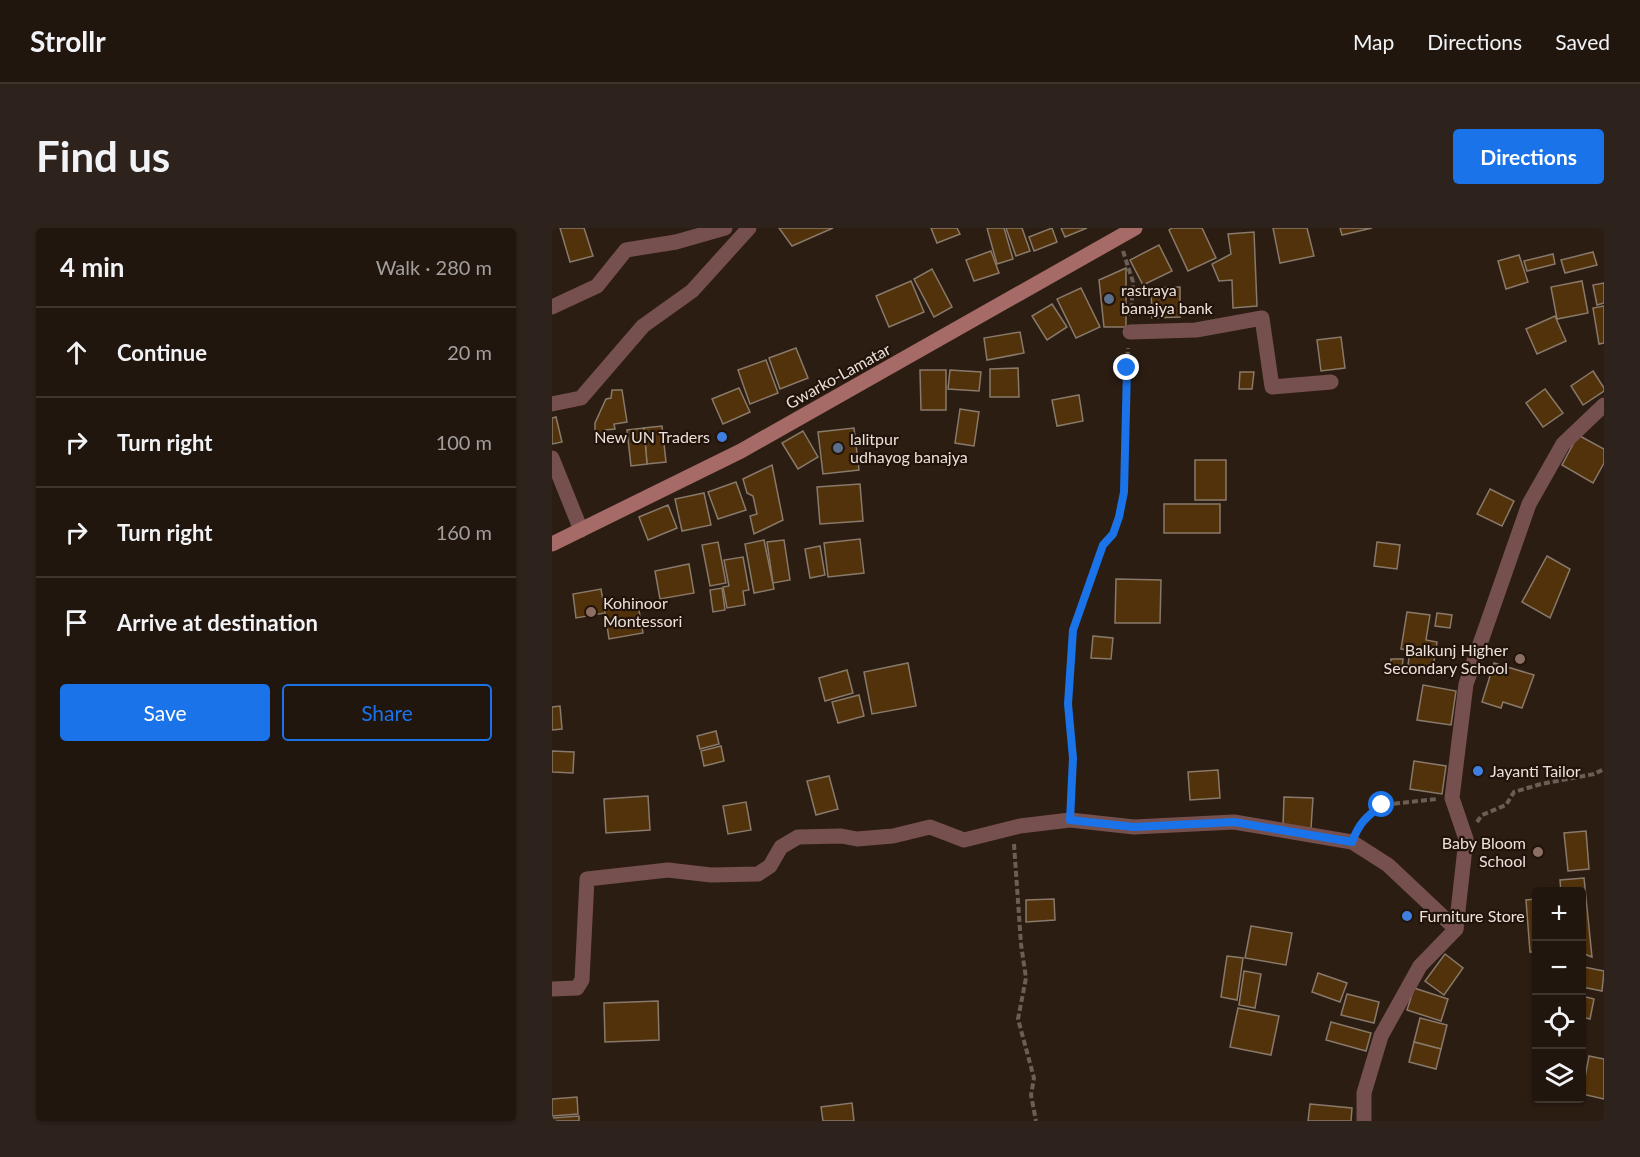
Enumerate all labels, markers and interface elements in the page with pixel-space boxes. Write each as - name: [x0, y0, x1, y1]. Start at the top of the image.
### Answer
- text: Strollr: [30, 24, 106, 58]
- text: Map: [1353, 29, 1394, 54]
- text: Directions: [1427, 29, 1522, 54]
- text: Saved: [1555, 29, 1610, 54]
- button: Directions: [1453, 129, 1604, 184]
- text: Find us: [36, 131, 170, 181]
- text: 4 min: [60, 251, 124, 283]
- text: Walk · 280 m: [376, 255, 492, 279]
- place label: rastraya banajya bank: [1121, 280, 1214, 317]
- marker: rastraya banajya bank: [1102, 292, 1116, 306]
- icon: ahead: [60, 336, 93, 369]
- text: Continue: [117, 339, 207, 366]
- street label: Gwarko-Lamatar: [782, 339, 894, 412]
- text: 20 m: [447, 340, 492, 364]
- route end: [1113, 354, 1139, 380]
- icon: right: [60, 426, 93, 459]
- place label: New UN Traders: [594, 427, 710, 446]
- text: Turn right: [117, 429, 212, 456]
- place label: lalitpur udhayog banajya: [850, 429, 968, 466]
- text: 100 m: [436, 430, 492, 454]
- marker: New UN Traders: [715, 430, 729, 444]
- marker: lalitpur udhayog banajya: [831, 441, 845, 455]
- icon: right: [60, 516, 93, 549]
- text: Turn right: [117, 519, 212, 546]
- text: 160 m: [436, 520, 492, 544]
- place label: Kohinoor Montessori: [603, 593, 682, 630]
- marker: Kohinoor Montessori: [584, 605, 598, 619]
- icon: arrive: [60, 606, 93, 639]
- text: Arrive at destination: [117, 609, 318, 636]
- place label: Balkunj Higher Secondary School: [1384, 640, 1508, 677]
- marker: Balkunj Higher Secondary School: [1513, 652, 1527, 666]
- button: Save: [60, 684, 270, 741]
- button: Share: [282, 684, 492, 741]
- place label: Jayanti Tailor: [1490, 761, 1581, 780]
- marker: Jayanti Tailor: [1471, 764, 1485, 778]
- route start: [1368, 791, 1394, 817]
- place label: Baby Bloom School: [1442, 833, 1526, 870]
- marker: Baby Bloom School: [1531, 845, 1545, 859]
- map controls: [1532, 887, 1586, 1103]
- button: +: [1532, 887, 1586, 941]
- place label: Furniture Store: [1419, 906, 1525, 925]
- marker: Furniture Store: [1400, 909, 1414, 923]
- button: −: [1532, 941, 1586, 995]
- button: locate: [1532, 995, 1586, 1049]
- button: layers: [1532, 1049, 1586, 1103]

